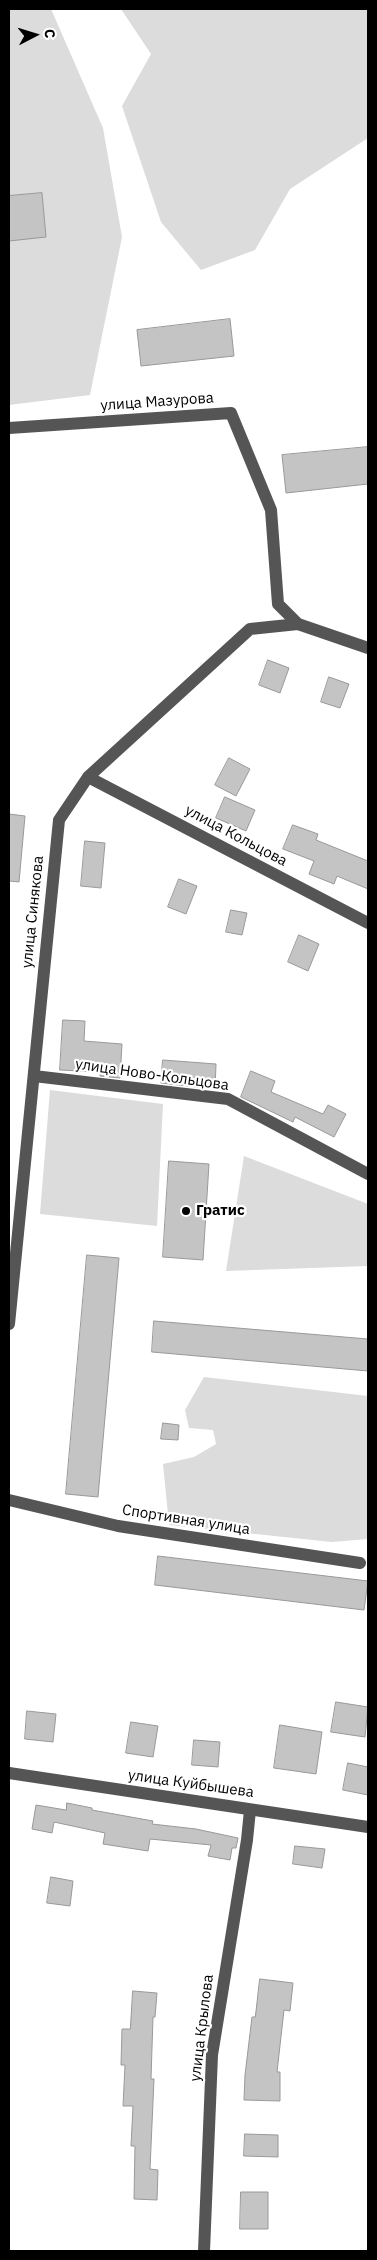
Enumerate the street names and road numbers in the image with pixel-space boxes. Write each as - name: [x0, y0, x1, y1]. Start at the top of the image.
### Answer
- street label: улица Мазурова: [100, 389, 214, 415]
- street label: улица Кольцова: [182, 802, 290, 870]
- street label: улица Синякова: [18, 855, 48, 969]
- street label: улица Ново-Кольцова: [74, 1055, 230, 1095]
- street label: Спортивная улица: [121, 1501, 251, 1539]
- street label: улица Куйбышева: [127, 1766, 255, 1802]
- street label: улица Крылова: [187, 1973, 217, 2083]

